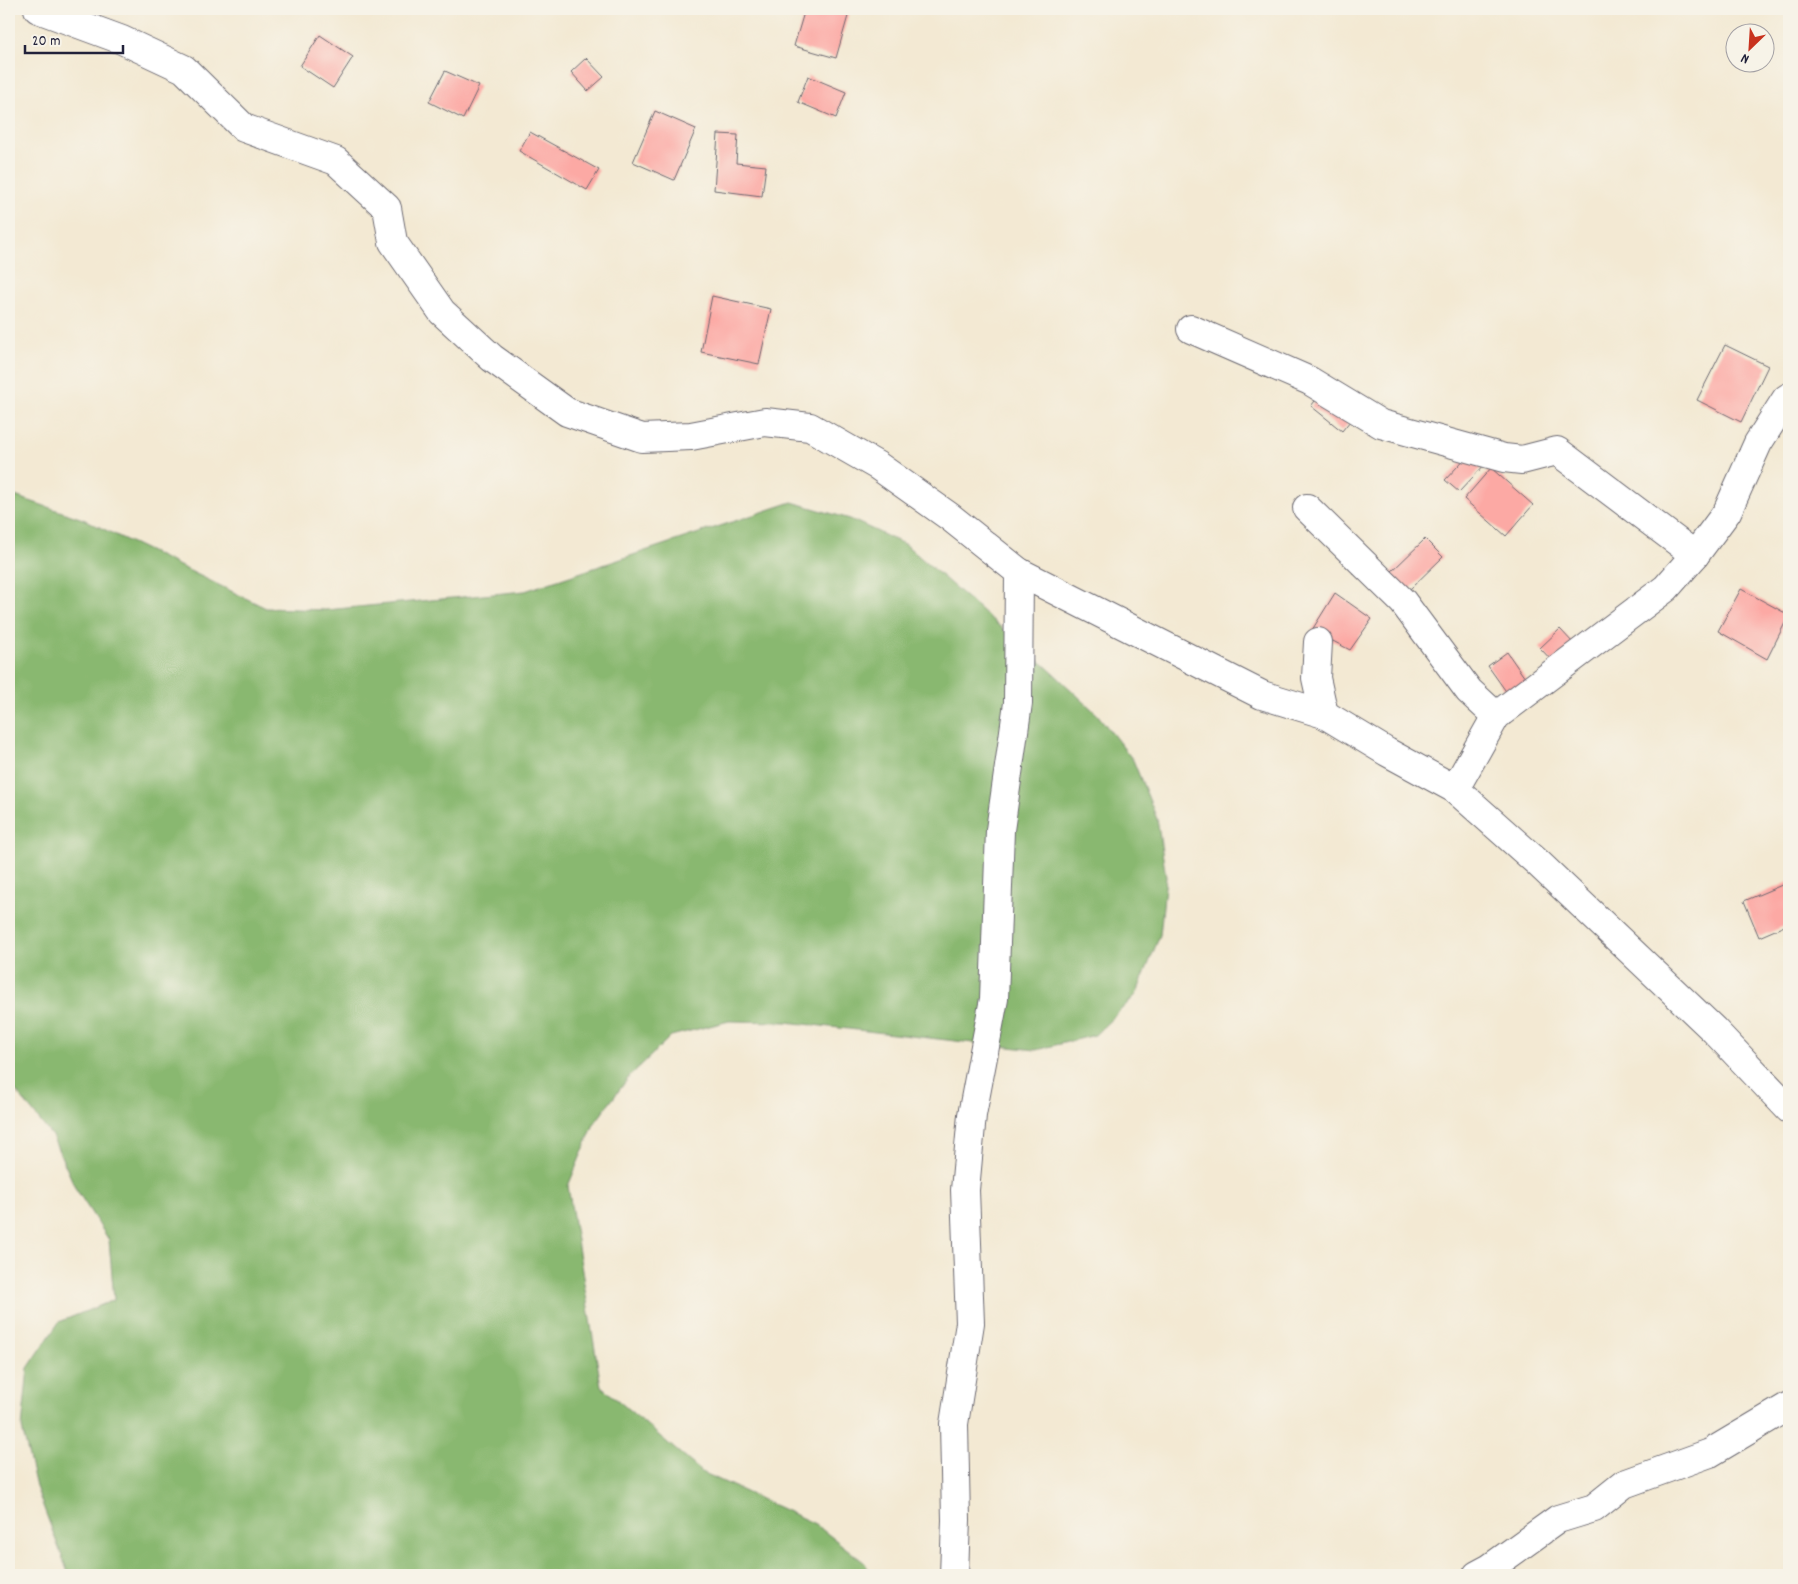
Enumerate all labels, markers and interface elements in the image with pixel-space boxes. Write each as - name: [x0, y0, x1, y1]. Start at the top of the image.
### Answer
- scale bar: [25, 22, 122, 54]
- north arrow: [1726, 22, 1776, 72]
- text: 20 m: [32, 31, 60, 53]
- text: N: [1738, 47, 1753, 68]

